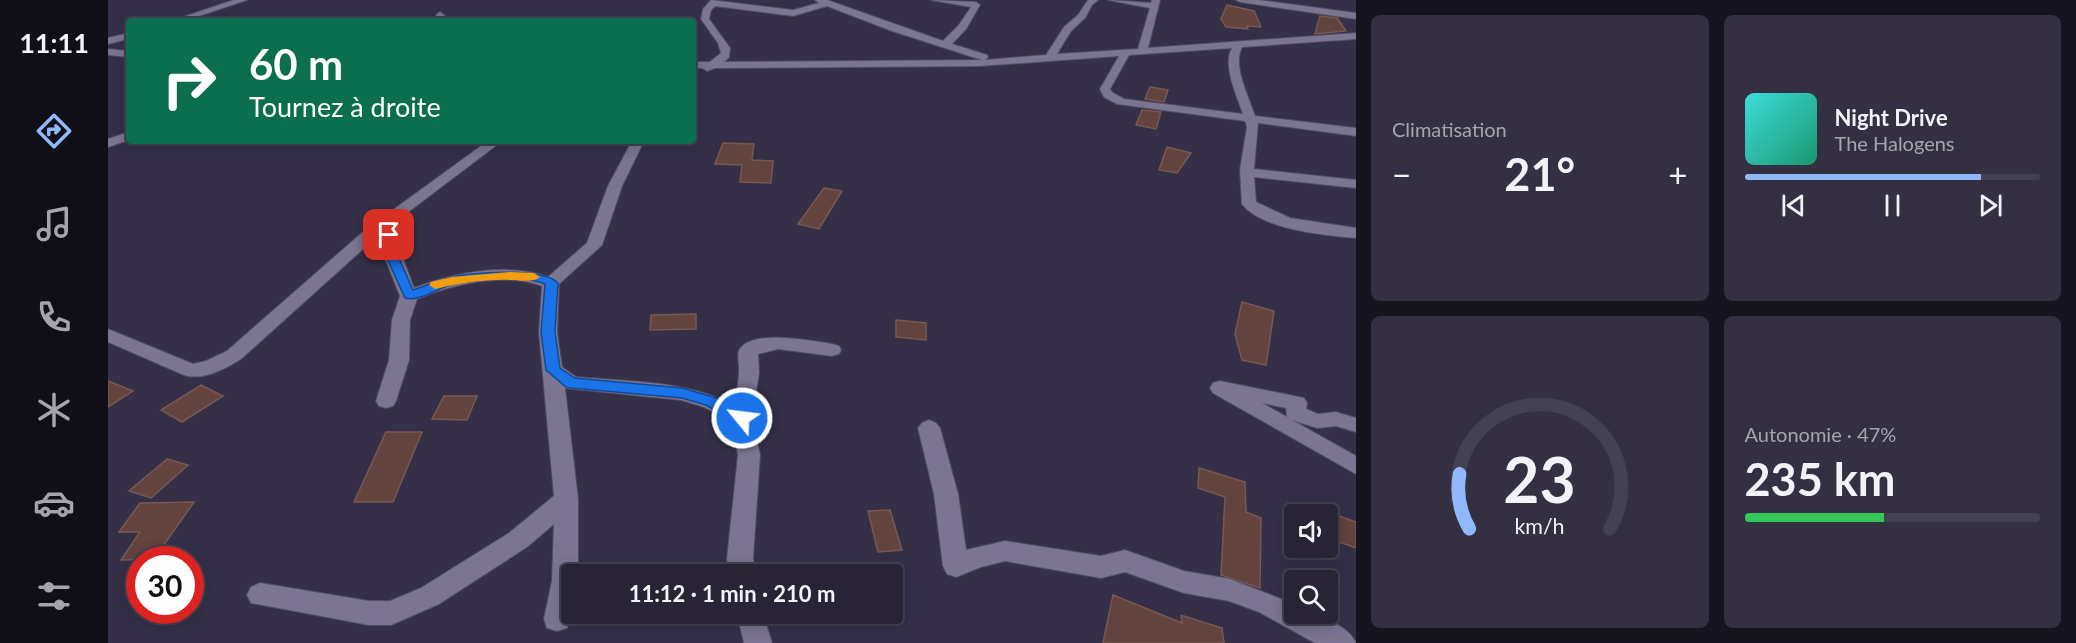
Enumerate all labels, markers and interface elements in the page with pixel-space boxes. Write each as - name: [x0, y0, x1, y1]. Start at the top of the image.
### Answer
- text: 11:11: [19, 26, 89, 59]
- text: 60 m: [249, 39, 343, 89]
- icon: right: [150, 42, 228, 120]
- text: Tournez à droite: [249, 90, 441, 123]
- text: Night Drive: [1835, 104, 1948, 131]
- icon: directions: [33, 110, 75, 152]
- text: Climatisation: [1392, 117, 1507, 141]
- text: The Halogens: [1835, 131, 1955, 155]
- text: 21°: [1504, 147, 1575, 201]
- text: −: [1392, 154, 1411, 194]
- text: +: [1668, 154, 1688, 194]
- icon: previous: [1777, 189, 1810, 222]
- icon: pause: [1876, 189, 1909, 222]
- icon: next: [1974, 189, 2007, 222]
- icon: music: [33, 203, 75, 245]
- pin: [363, 209, 414, 260]
- icon: arrive: [372, 218, 405, 251]
- icon: phone: [33, 296, 75, 338]
- position arrow: [710, 386, 774, 450]
- icon: climate: [33, 389, 75, 431]
- text: Autonomie · 47%: [1745, 422, 1896, 446]
- text: 23: [1504, 441, 1576, 516]
- text: 235 km: [1745, 452, 1895, 506]
- icon: car: [33, 482, 75, 524]
- map controls: [1284, 504, 1338, 624]
- button: sound: [1284, 504, 1338, 558]
- text: km/h: [1515, 513, 1565, 539]
- speed limit sign: 30: [126, 546, 204, 624]
- button: search: [1284, 570, 1338, 624]
- icon: filters: [33, 575, 75, 617]
- text: 11:12 · 1 min · 210 m: [629, 580, 835, 607]

